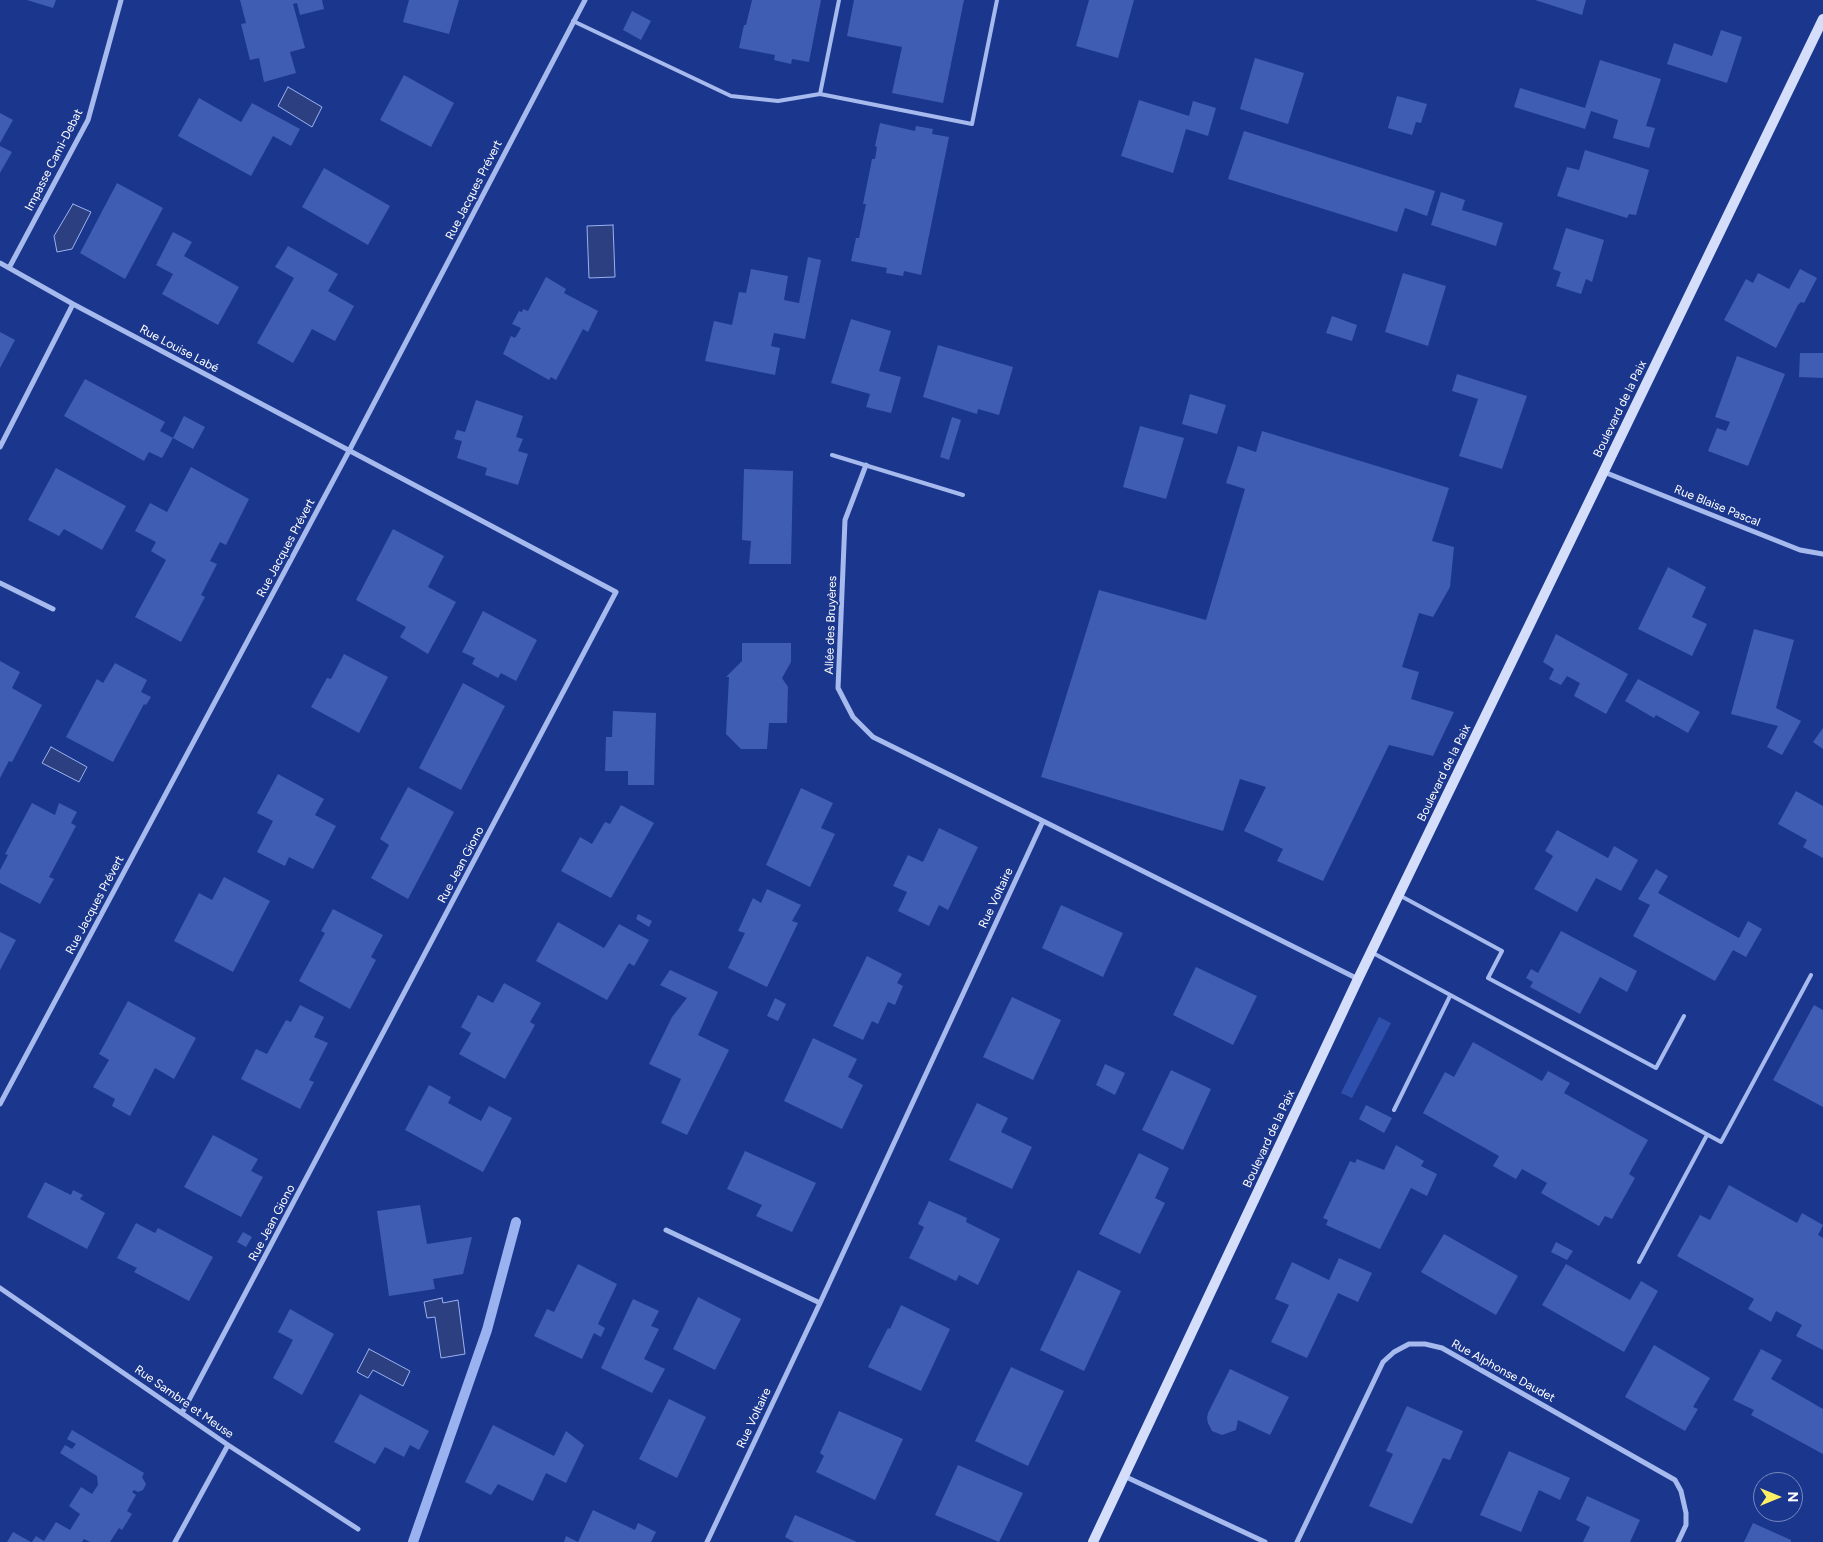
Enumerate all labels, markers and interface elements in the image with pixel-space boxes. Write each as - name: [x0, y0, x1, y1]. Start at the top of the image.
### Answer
- street label: Impasse Cami-Debat: [22, 107, 86, 213]
- street label: Rue Jacques Prévert: [443, 138, 505, 242]
- street label: Rue Louise Labé: [137, 322, 221, 376]
- street label: Boulevard de la Paix: [1590, 358, 1650, 460]
- street label: Rue Blaise Pascal: [1672, 482, 1762, 530]
- street label: Rue Jacques Prévert: [254, 496, 318, 600]
- street label: Allée des Bruyères: [822, 575, 840, 675]
- street label: Boulevard de la Paix: [1414, 722, 1474, 824]
- street label: Rue Jean Giono: [435, 824, 487, 906]
- street label: Rue Jacques Prévert: [63, 853, 127, 957]
- street label: Rue Voltaire: [976, 865, 1016, 931]
- street label: Boulevard de la Paix: [1240, 1088, 1298, 1190]
- street label: Rue Jean Giono: [246, 1182, 298, 1264]
- street label: Rue Alphonse Daudet: [1449, 1337, 1557, 1405]
- street label: Rue Sambre et Meuse: [132, 1362, 236, 1442]
- street label: Rue Voltaire: [734, 1385, 774, 1451]
- north arrow: [1753, 1472, 1803, 1522]
- text: N: [1784, 1492, 1801, 1502]

